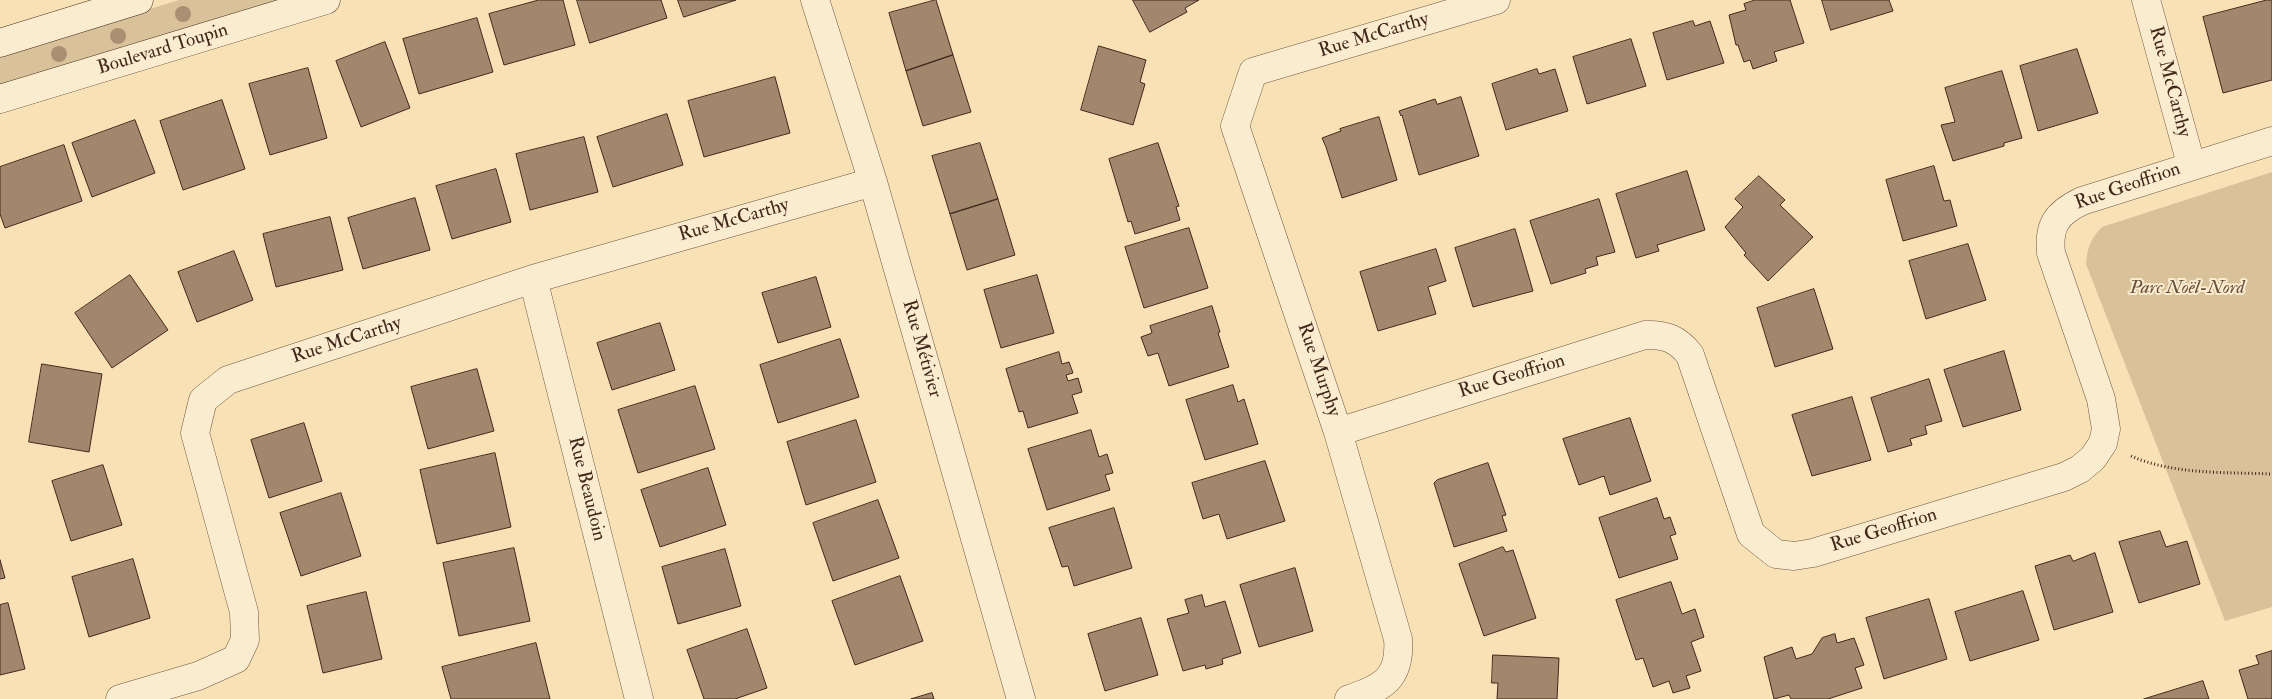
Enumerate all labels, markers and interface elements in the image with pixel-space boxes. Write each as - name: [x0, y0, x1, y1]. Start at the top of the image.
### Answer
- street label: Rue McCarthy: [1316, 8, 1432, 64]
- street label: Boulevard Toupin: [95, 19, 231, 81]
- street label: Rue McCarthy: [2143, 24, 2195, 140]
- street label: Rue Geoffrion: [2072, 158, 2184, 216]
- street label: Rue McCarthy: [676, 194, 792, 248]
- park label: Parc Noël-Nord: [2130, 278, 2244, 300]
- street label: Rue Métivier: [896, 298, 946, 400]
- street label: Rue McCarthy: [289, 313, 405, 369]
- street label: Rue Murphy: [1291, 320, 1345, 420]
- street label: Rue Geoffrion: [1456, 350, 1568, 404]
- street label: Rue Beaudoin: [562, 435, 610, 543]
- street label: Rue Geoffrion: [1828, 504, 1940, 558]

